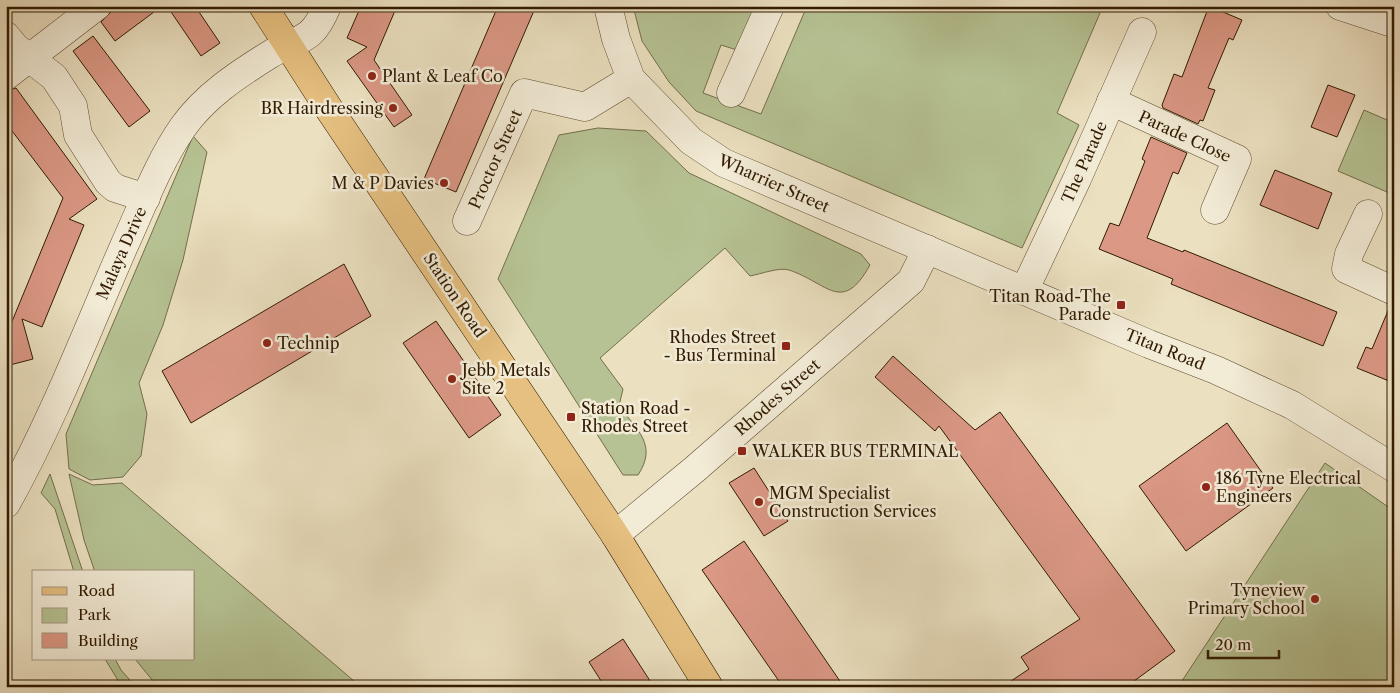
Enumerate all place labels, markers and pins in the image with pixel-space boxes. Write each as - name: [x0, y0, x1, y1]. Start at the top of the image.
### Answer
- place label: Plant & Leaf Co: [382, 66, 503, 86]
- marker: Plant & Leaf Co: [366, 70, 378, 82]
- place label: BR Hairdressing: [261, 98, 384, 118]
- marker: BR Hairdressing: [387, 102, 399, 114]
- place label: M & P Davies: [332, 173, 434, 193]
- marker: M & P Davies: [438, 177, 450, 189]
- place label: Titan Road-The Parade: [989, 286, 1111, 324]
- marker: Titan Road-The Parade: [1115, 299, 1127, 311]
- place label: Rhodes Street - Bus Terminal: [663, 327, 776, 365]
- place label: Technip: [277, 333, 340, 353]
- marker: Technip: [261, 337, 273, 349]
- marker: Rhodes Street - Bus Terminal: [780, 340, 792, 352]
- place label: Jebb Metals Site 2: [459, 360, 551, 398]
- marker: Jebb Metals Site 2: [446, 373, 458, 385]
- place label: Station Road - Rhodes Street: [581, 398, 690, 436]
- marker: Station Road - Rhodes Street: [565, 411, 577, 423]
- place label: WALKER BUS TERMINAL: [751, 441, 959, 461]
- marker: WALKER BUS TERMINAL: [736, 445, 748, 457]
- place label: 186 Tyne Electrical Engineers: [1216, 468, 1361, 506]
- marker: 186 Tyne Electrical Engineers: [1200, 481, 1212, 493]
- place label: MGM Specialist Construction Services: [769, 483, 936, 521]
- marker: MGM Specialist Construction Services: [753, 496, 765, 508]
- place label: Tyneview Primary School: [1188, 580, 1306, 618]
- marker: Tyneview Primary School: [1309, 593, 1321, 605]

